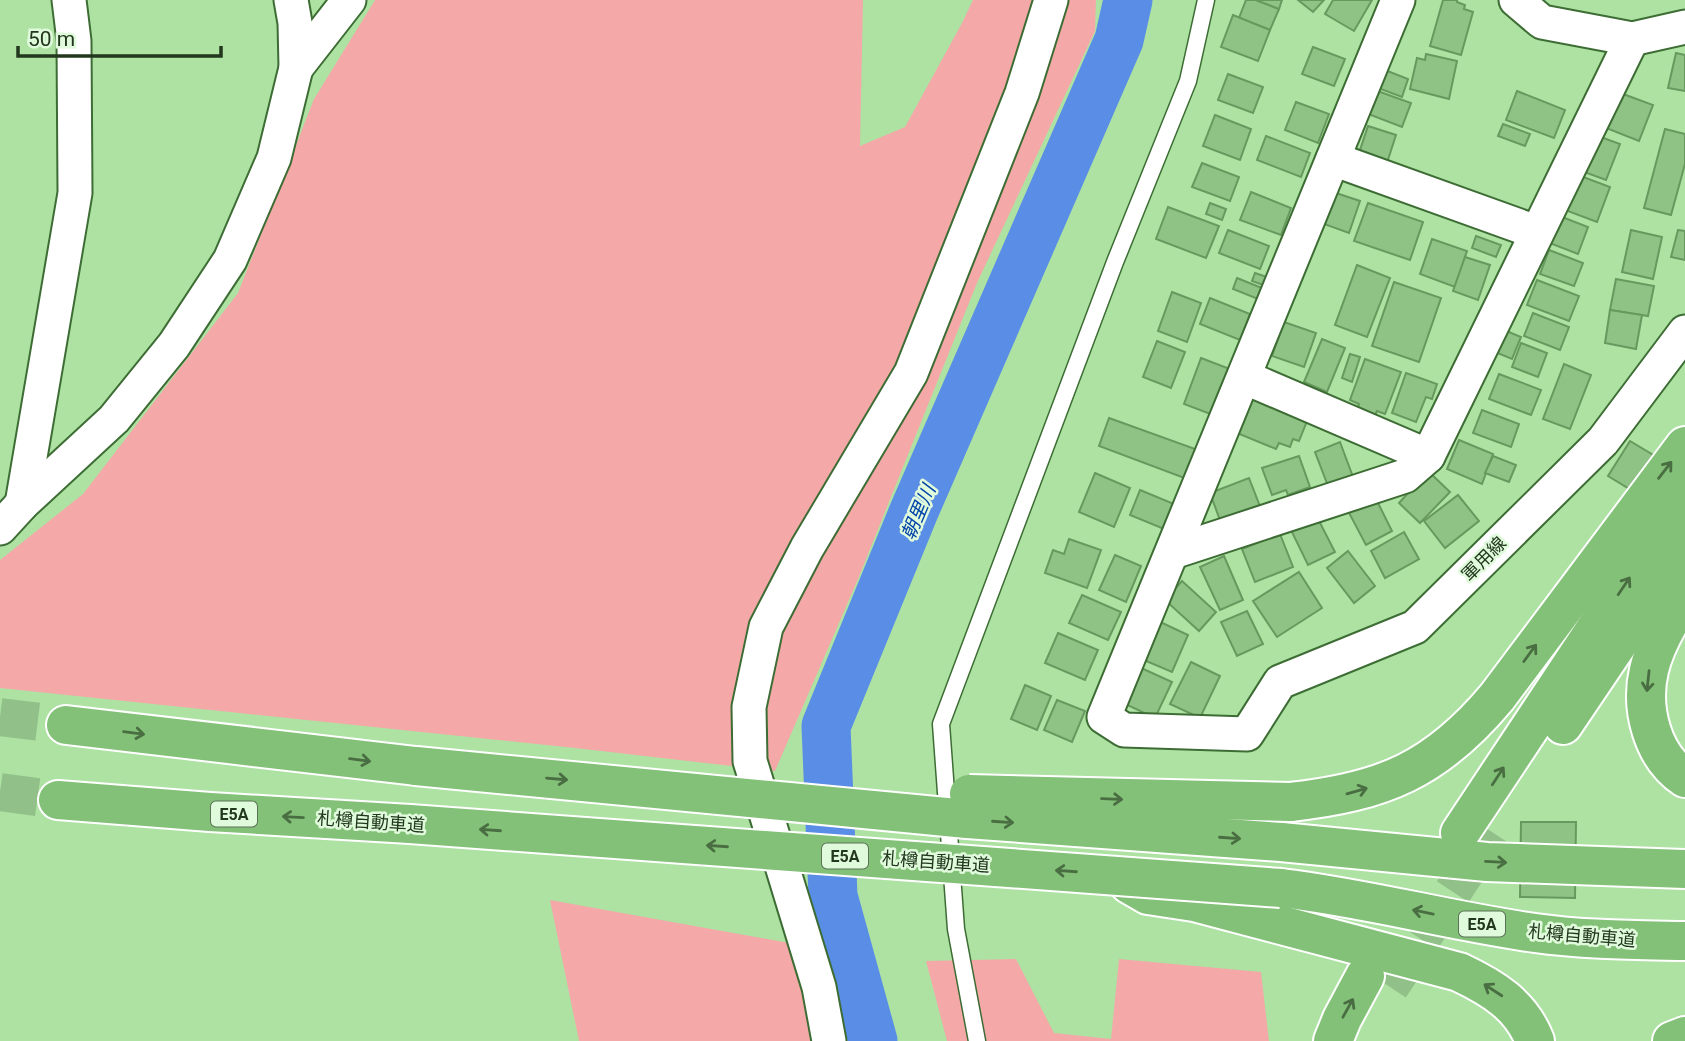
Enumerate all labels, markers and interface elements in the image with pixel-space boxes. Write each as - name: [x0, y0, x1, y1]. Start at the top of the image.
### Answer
- scale bar: [18, 14, 220, 58]
- text: 50 m: [28, 27, 75, 51]
- one-way arrow: [1658, 461, 1673, 480]
- water label: 朝里川: [897, 480, 941, 543]
- street label: 軍用線: [1457, 532, 1510, 585]
- one-way arrow: [1617, 577, 1631, 597]
- one-way arrow: [1523, 644, 1537, 663]
- one-way arrow: [1641, 669, 1654, 691]
- one-way arrow: [122, 727, 145, 740]
- one-way arrow: [348, 753, 371, 766]
- one-way arrow: [1490, 767, 1505, 786]
- one-way arrow: [545, 773, 568, 786]
- one-way arrow: [1345, 784, 1368, 797]
- one-way arrow: [1100, 792, 1123, 805]
- road number: E5A: [211, 802, 257, 827]
- street label: 札樽自動車道: [316, 807, 426, 836]
- one-way arrow: [282, 811, 305, 824]
- one-way arrow: [991, 815, 1014, 828]
- one-way arrow: [479, 823, 502, 836]
- one-way arrow: [1218, 832, 1241, 845]
- one-way arrow: [706, 840, 729, 853]
- road number: E5A: [822, 844, 868, 869]
- street label: 札樽自動車道: [881, 847, 991, 876]
- one-way arrow: [1484, 856, 1507, 869]
- one-way arrow: [1055, 865, 1078, 878]
- one-way arrow: [1412, 904, 1435, 918]
- road number: E5A: [1459, 912, 1505, 936]
- street label: 札樽自動車道: [1527, 920, 1637, 951]
- one-way arrow: [1483, 983, 1503, 997]
- one-way arrow: [1342, 998, 1355, 1019]

